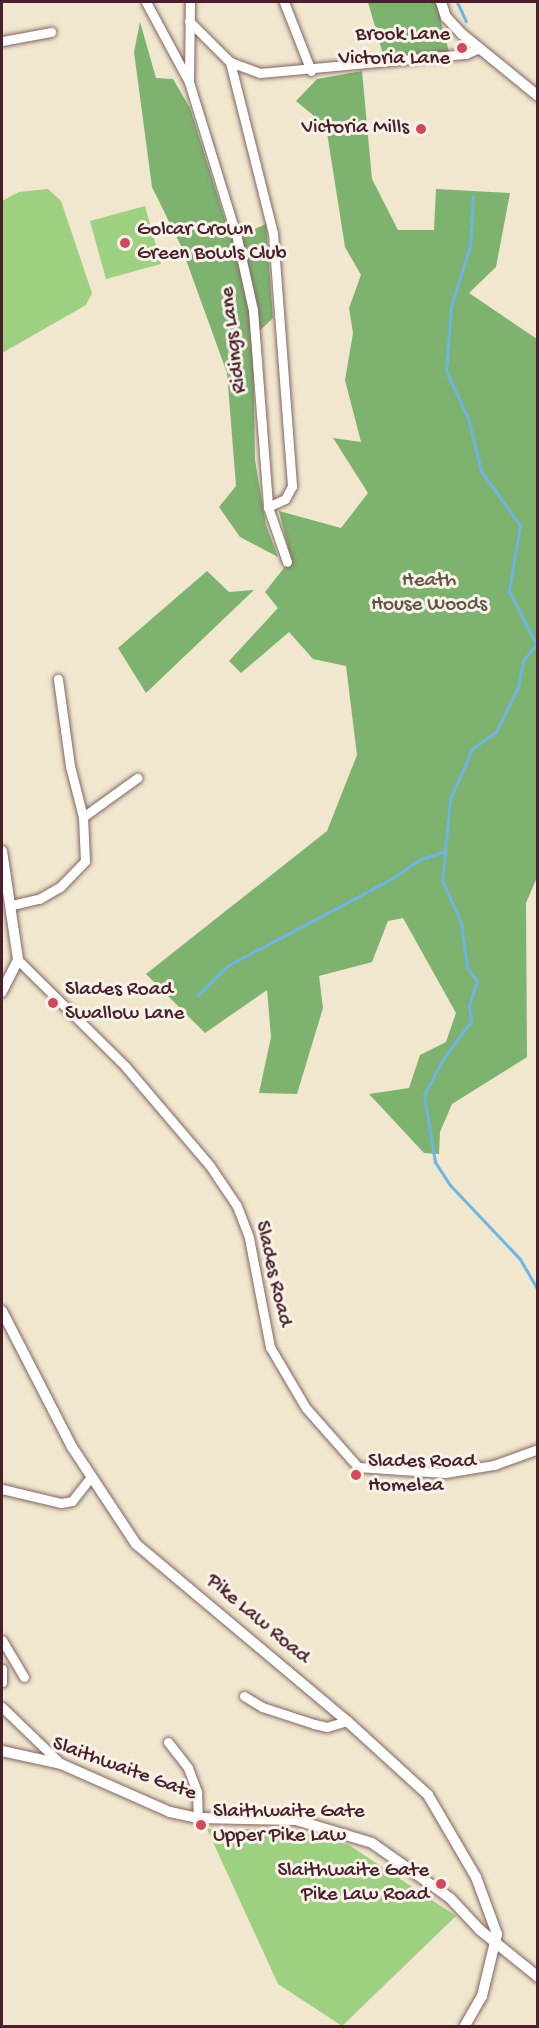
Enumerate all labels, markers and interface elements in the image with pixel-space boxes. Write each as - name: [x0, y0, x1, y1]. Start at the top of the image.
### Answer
- place label: Brook Lane Victoria Lane: [338, 23, 450, 73]
- marker: Brook Lane Victoria Lane: [455, 41, 469, 55]
- place label: Victoria Mills: [301, 116, 409, 142]
- marker: Victoria Mills: [414, 122, 428, 136]
- place label: Golcar Crown Green Bowls Club: [137, 218, 286, 268]
- marker: Golcar Crown Green Bowls Club: [118, 236, 132, 250]
- street label: Ridings Lane: [216, 285, 254, 395]
- park label: Heath House Woods: [371, 569, 487, 619]
- place label: Slades Road Swallow Lane: [65, 978, 184, 1028]
- marker: Slades Road Swallow Lane: [46, 996, 60, 1010]
- street label: Slades Road: [248, 1219, 296, 1329]
- place label: Slades Road Homelea: [368, 1450, 476, 1500]
- marker: Slades Road Homelea: [349, 1468, 363, 1482]
- street label: Pike Law Road: [200, 1569, 314, 1671]
- street label: Slaithwaite Gate: [48, 1732, 200, 1808]
- place label: Slaithwaite Gate Upper Pike Law: [213, 1800, 365, 1850]
- marker: Slaithwaite Gate Upper Pike Law: [194, 1818, 208, 1832]
- place label: Slaithwaite Gate Pike Law Road: [277, 1859, 429, 1909]
- marker: Slaithwaite Gate Pike Law Road: [434, 1877, 448, 1891]

